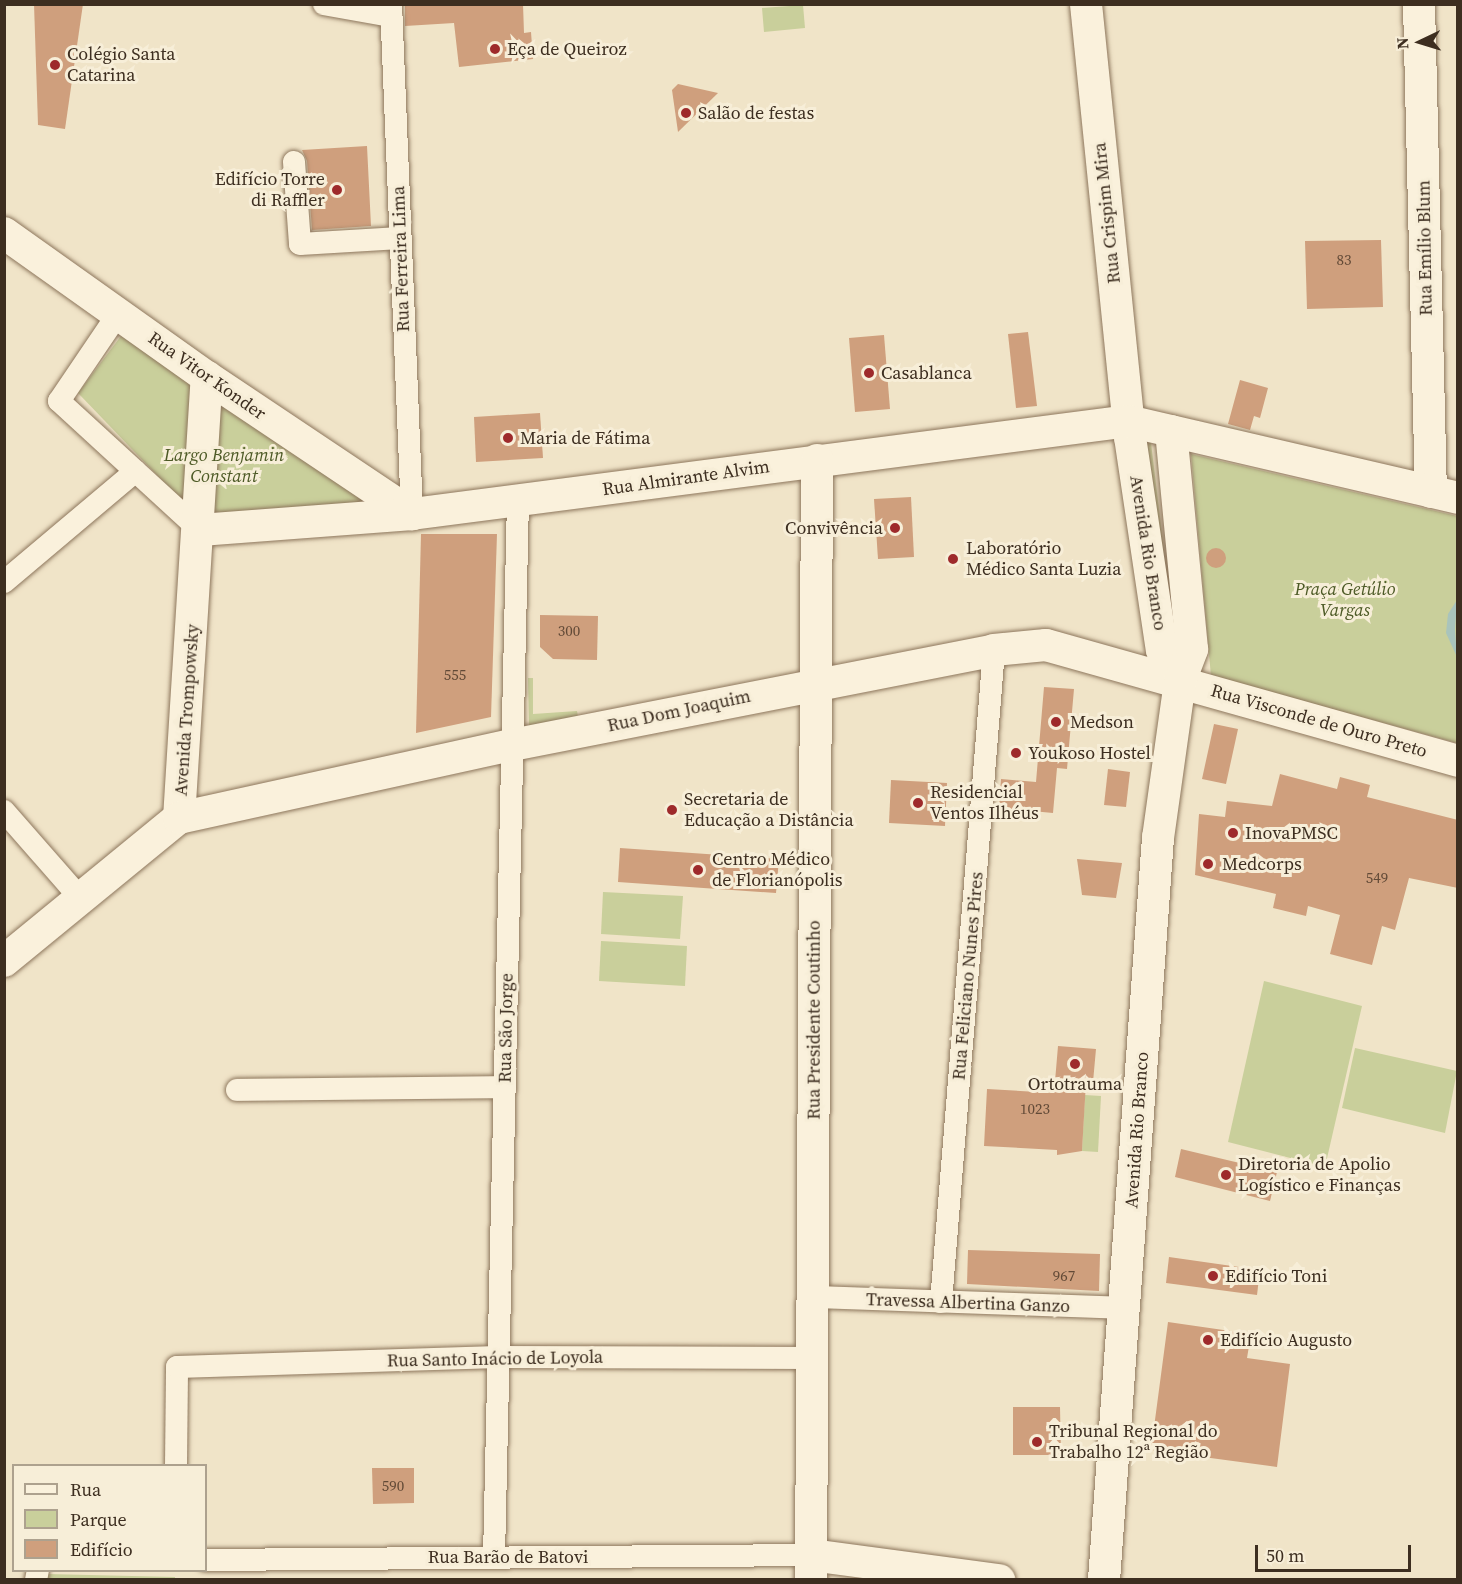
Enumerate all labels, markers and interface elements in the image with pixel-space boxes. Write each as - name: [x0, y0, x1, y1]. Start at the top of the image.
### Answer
- north arrow: [1390, 12, 1450, 72]
- text: N: [1391, 37, 1413, 50]
- place label: Eça de Queiroz: [507, 38, 627, 60]
- marker: Eça de Queiroz: [488, 42, 502, 56]
- place label: Colégio Santa Catarina: [67, 44, 175, 86]
- marker: Colégio Santa Catarina: [48, 58, 62, 72]
- place label: Salão de festas: [698, 102, 814, 124]
- marker: Salão de festas: [679, 106, 693, 120]
- street label: Rua Crispim Mira: [1089, 141, 1125, 285]
- place label: Edifício Torre di Raffler: [214, 169, 325, 212]
- street label: Rua Emílio Blum: [1413, 180, 1437, 316]
- marker: Edifício Torre di Raffler: [330, 183, 344, 197]
- street label: Rua Ferreira Lima: [388, 186, 414, 332]
- house number: 83: [1337, 251, 1351, 269]
- street label: Rua Vitor Konder: [144, 327, 270, 425]
- place label: Casablanca: [881, 362, 972, 384]
- marker: Casablanca: [862, 366, 876, 380]
- place label: Maria de Fátima: [520, 427, 650, 449]
- marker: Maria de Fátima: [501, 431, 515, 445]
- park label: Largo Benjamin Constant: [164, 445, 284, 488]
- street label: Rua Almirante Alvim: [601, 456, 771, 500]
- street label: Avenida Rio Branco: [1125, 474, 1171, 632]
- place label: Convivência: [785, 517, 883, 539]
- marker: Convivência: [888, 521, 902, 535]
- place label: Laboratório Médico Santa Luzia: [966, 538, 1121, 580]
- marker: Laboratório Médico Santa Luzia: [944, 550, 962, 568]
- park label: Praça Getúlio Vargas: [1294, 579, 1396, 622]
- house number: 300: [558, 622, 580, 640]
- street label: Avenida Trompowsky: [170, 623, 204, 797]
- house number: 555: [444, 666, 466, 684]
- street label: Rua Visconde de Ouro Preto: [1208, 680, 1430, 762]
- street label: Rua Dom Joaquim: [605, 685, 753, 737]
- place label: Medson: [1070, 711, 1134, 733]
- marker: Medson: [1047, 713, 1065, 731]
- place label: Youkoso Hostel: [1028, 742, 1151, 764]
- marker: Youkoso Hostel: [1009, 746, 1023, 760]
- place label: Residencial Ventos Ilhéus: [930, 782, 1039, 824]
- place label: Secretaria de Educação a Distância: [684, 789, 854, 832]
- marker: Residencial Ventos Ilhéus: [911, 796, 925, 810]
- marker: Secretaria de Educação a Distância: [665, 803, 679, 817]
- place label: InovaPMSC: [1245, 822, 1338, 844]
- marker: InovaPMSC: [1226, 826, 1240, 840]
- place label: Centro Médico de Florianópolis: [712, 849, 843, 892]
- place label: Medcorps: [1222, 853, 1302, 875]
- marker: Medcorps: [1199, 855, 1217, 873]
- marker: Centro Médico de Florianópolis: [689, 861, 707, 879]
- house number: 549: [1366, 869, 1388, 887]
- street label: Rua Feliciano Nunes Pires: [948, 871, 988, 1081]
- street label: Rua Presidente Coutinho: [803, 920, 825, 1120]
- street label: Rua São Jorge: [494, 973, 518, 1083]
- street label: Avenida Rio Branco: [1121, 1051, 1153, 1209]
- marker: Ortotrauma: [1068, 1057, 1082, 1071]
- place label: Ortotrauma: [1028, 1073, 1122, 1095]
- house number: 1023: [1020, 1100, 1050, 1118]
- place label: Diretoria de Apolio Logístico e Finanças: [1238, 1154, 1401, 1196]
- marker: Diretoria de Apolio Logístico e Finanças: [1219, 1168, 1233, 1182]
- place label: Edifício Toni: [1225, 1265, 1328, 1287]
- house number: 967: [1053, 1267, 1075, 1285]
- marker: Edifício Toni: [1206, 1269, 1220, 1283]
- street label: Travessa Albertina Ganzo: [866, 1289, 1070, 1317]
- place label: Edifício Augusto: [1220, 1329, 1352, 1351]
- marker: Edifício Augusto: [1201, 1333, 1215, 1347]
- street label: Rua Santo Inácio de Loyola: [387, 1346, 603, 1372]
- place label: Tribunal Regional do Trabalho 12ª Região: [1049, 1421, 1218, 1464]
- marker: Tribunal Regional do Trabalho 12ª Região: [1030, 1435, 1044, 1449]
- legend: [12, 1464, 207, 1572]
- text: Rua: [70, 1477, 101, 1502]
- house number: 590: [382, 1477, 404, 1495]
- text: Parque: [70, 1507, 127, 1532]
- scale bar: [1258, 1533, 1414, 1571]
- text: Edifício: [70, 1537, 133, 1562]
- text: 50 m: [1266, 1543, 1304, 1568]
- street label: Rua Barão de Batovi: [428, 1546, 588, 1568]

